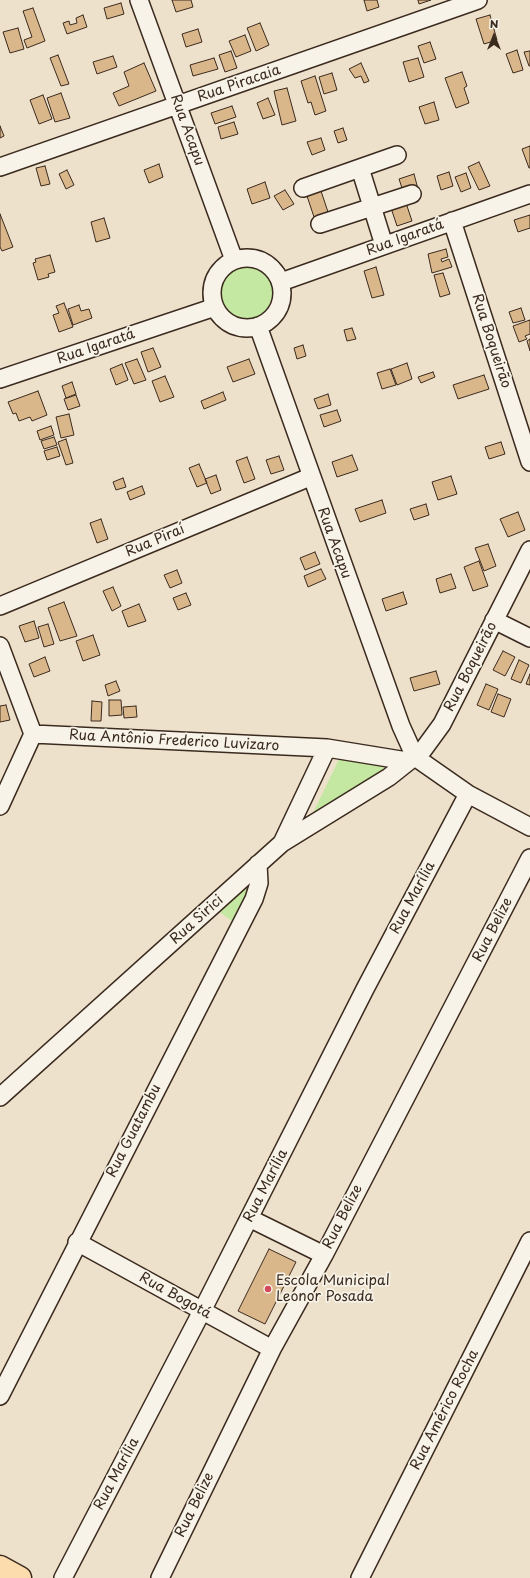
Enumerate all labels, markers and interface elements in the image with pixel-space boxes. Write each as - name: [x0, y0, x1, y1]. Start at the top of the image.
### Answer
- text: N: [490, 15, 498, 32]
- north arrow: [474, 16, 514, 56]
- street label: Rua Piracaia: [195, 62, 283, 106]
- street label: Rua Acapu: [166, 92, 208, 168]
- street label: Rua Igaratá: [364, 216, 446, 260]
- street label: Rua Boqueirão: [468, 292, 514, 390]
- street label: Rua Igaratá: [55, 326, 137, 368]
- street label: Rua Acapu: [313, 505, 355, 581]
- street label: Rua Piraí: [123, 521, 187, 561]
- street label: Rua Boqueirão: [441, 619, 501, 715]
- street label: Rua Antônio Frederico Luvizaro: [68, 727, 280, 755]
- street label: Rua Marília: [387, 859, 439, 937]
- street label: Rua Sirici: [167, 892, 227, 948]
- street label: Rua Belize: [470, 895, 516, 965]
- street label: Rua Guatambu: [103, 1082, 165, 1180]
- street label: Rua Marília: [240, 1147, 292, 1225]
- street label: Rua Belize: [320, 1182, 366, 1252]
- street label: Rua Bogotá: [136, 1269, 214, 1323]
- place label: Escola Municipal Leonor Posada: [276, 1273, 390, 1306]
- marker: Escola Municipal Leonor Posada: [263, 1284, 273, 1294]
- street label: Rua Américo Rocha: [407, 1347, 483, 1473]
- street label: Rua Marília: [91, 1435, 143, 1513]
- street label: Rua Belize: [172, 1470, 218, 1540]

